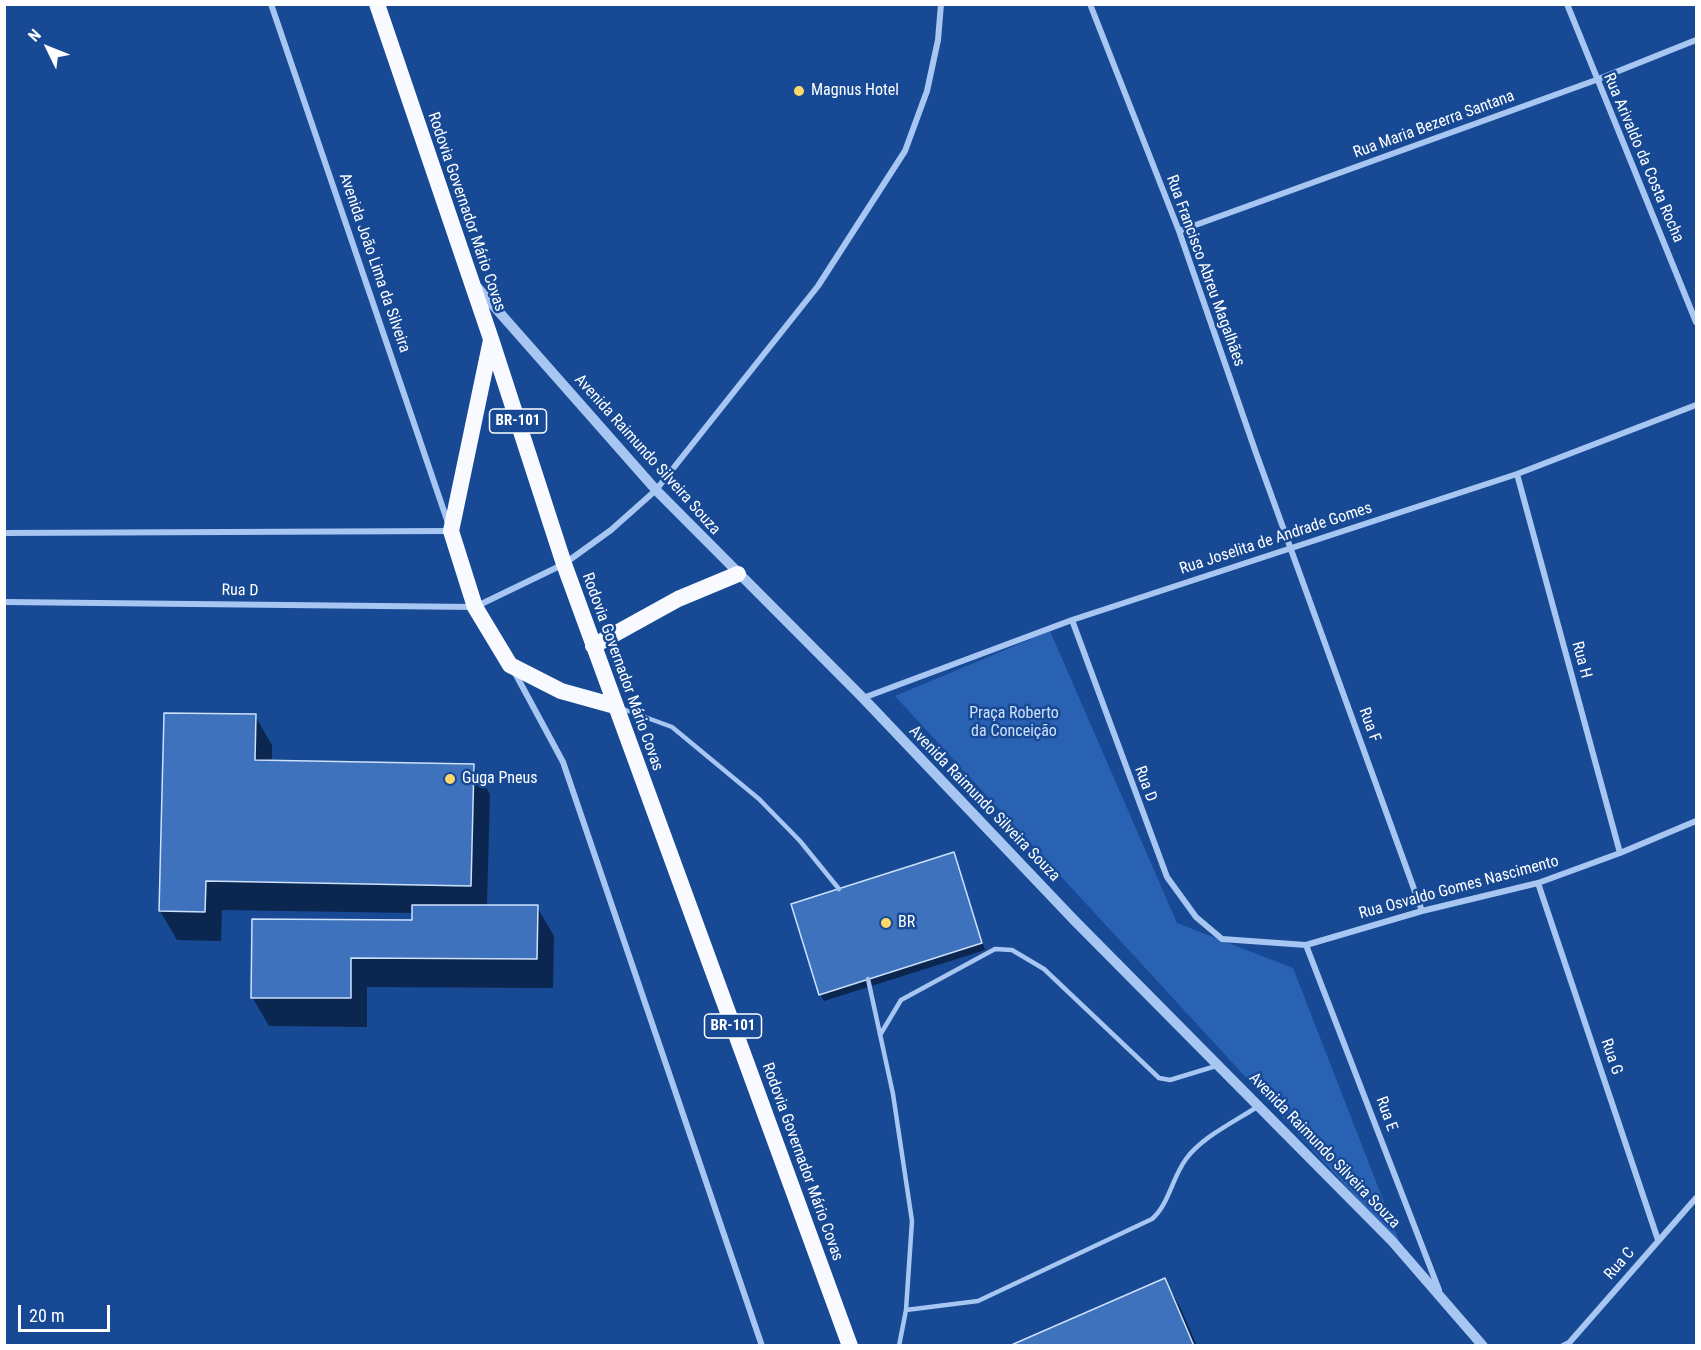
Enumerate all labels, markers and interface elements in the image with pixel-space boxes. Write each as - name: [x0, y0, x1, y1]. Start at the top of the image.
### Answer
- north arrow: [18, 18, 78, 78]
- text: N: [24, 25, 45, 45]
- street label: Rua Arivaldo da Costa Rocha: [1599, 70, 1687, 246]
- place label: Magnus Hotel: [811, 81, 899, 101]
- marker: Magnus Hotel: [792, 84, 806, 98]
- street label: Rua Maria Bezerra Santana: [1351, 87, 1517, 163]
- street label: Rodovia Governador Mário Covas: [423, 110, 509, 314]
- street label: Avenida João Lima da Silveira: [334, 171, 414, 355]
- street label: Rua Francisco Abreu Magalhães: [1161, 173, 1249, 369]
- street label: Avenida Raimundo Silveira Souza: [570, 371, 724, 539]
- road number: BR-101: [490, 409, 546, 433]
- street label: Rua Joselita de Andrade Gomes: [1177, 499, 1375, 579]
- street label: Rodovia Governador Mário Covas: [577, 570, 667, 774]
- street label: Rua D: [221, 581, 259, 601]
- street label: Rua H: [1567, 639, 1595, 681]
- park label: Praça Roberto da Conceição: [969, 704, 1059, 742]
- street label: Rua F: [1354, 705, 1384, 745]
- street label: Avenida Raimundo Silveira Souza: [905, 722, 1063, 886]
- street label: Rua D: [1130, 763, 1160, 805]
- place label: Guga Pneus: [462, 769, 538, 789]
- marker: Guga Pneus: [443, 772, 457, 786]
- street label: Rua Osvaldo Gomes Nascimento: [1357, 852, 1561, 924]
- place label: BR: [898, 913, 915, 933]
- marker: BR: [879, 916, 893, 930]
- road number: BR-101: [704, 1014, 762, 1038]
- street label: Rua G: [1596, 1036, 1626, 1078]
- street label: Rodovia Governador Mário Covas: [757, 1060, 847, 1264]
- street label: Avenida Raimundo Silveira Souza: [1245, 1069, 1403, 1233]
- street label: Rua E: [1371, 1094, 1401, 1134]
- street label: Rua C: [1601, 1244, 1639, 1284]
- scale bar: [21, 1293, 112, 1331]
- text: 20 m: [29, 1305, 64, 1326]

